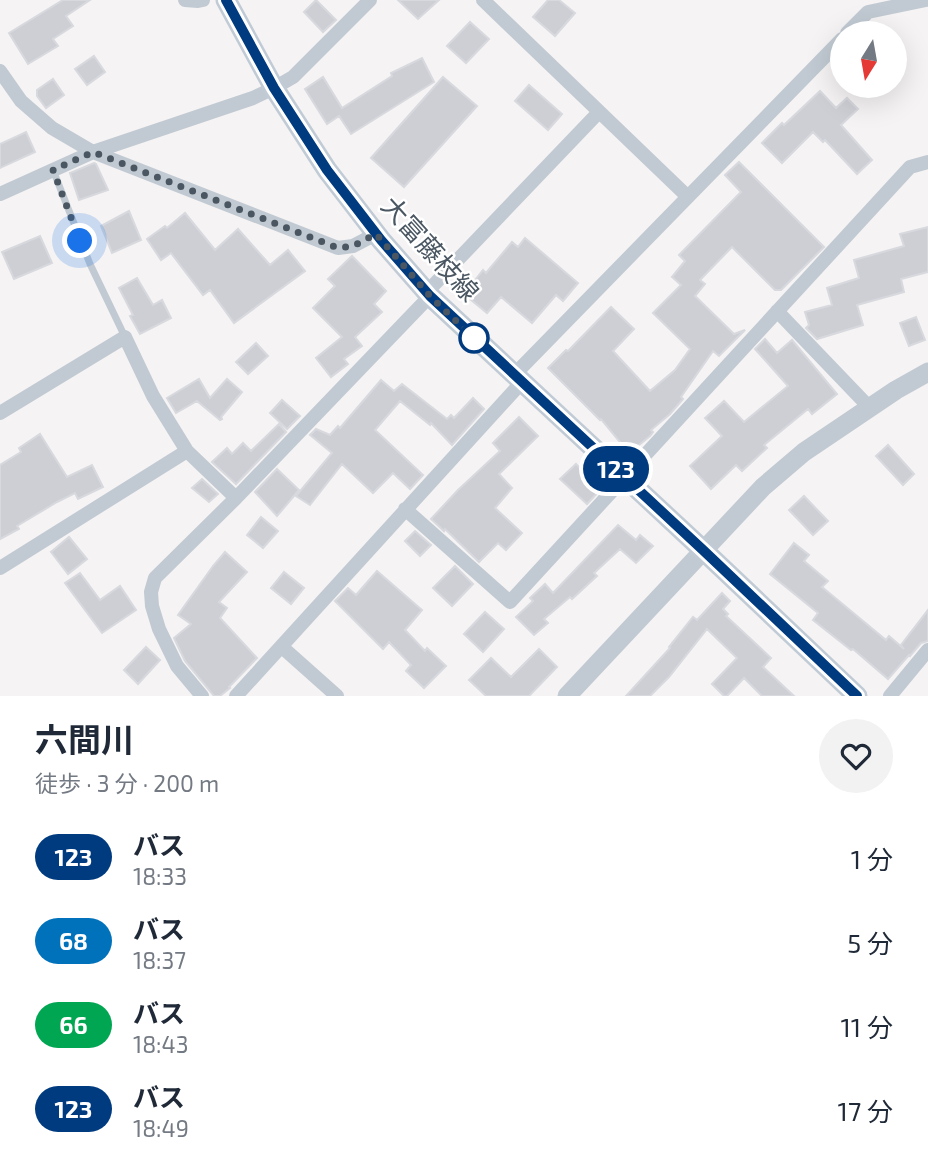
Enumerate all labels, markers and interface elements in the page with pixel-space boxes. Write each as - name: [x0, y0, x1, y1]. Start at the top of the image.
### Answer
- north arrow: [830, 21, 906, 98]
- map controls: [830, 21, 907, 98]
- street label: 大富藤枝線: [376, 189, 486, 307]
- your location: [62, 223, 97, 258]
- unlabelled marker: [459, 323, 489, 353]
- line badge: 123: [576, 446, 656, 492]
- text: 123: [597, 454, 635, 483]
- text: 六間川: [35, 719, 134, 759]
- button: heart: [819, 719, 893, 793]
- text: 徒歩 · 3 分 · 200 m: [35, 769, 219, 797]
- text: バス: [133, 829, 185, 860]
- text: 123: [55, 842, 92, 871]
- text: 1 分: [851, 843, 893, 874]
- text: 18:33: [133, 862, 187, 890]
- text: バス: [133, 913, 185, 944]
- text: 68: [59, 926, 88, 955]
- text: 5 分: [847, 927, 893, 958]
- text: 18:37: [133, 946, 186, 974]
- text: バス: [133, 997, 185, 1028]
- text: 66: [59, 1010, 88, 1039]
- text: 11 分: [841, 1011, 893, 1042]
- text: 18:43: [133, 1030, 188, 1058]
- text: バス: [133, 1081, 185, 1112]
- text: 123: [55, 1094, 92, 1123]
- text: 17 分: [838, 1095, 893, 1126]
- text: 18:49: [133, 1114, 189, 1142]

